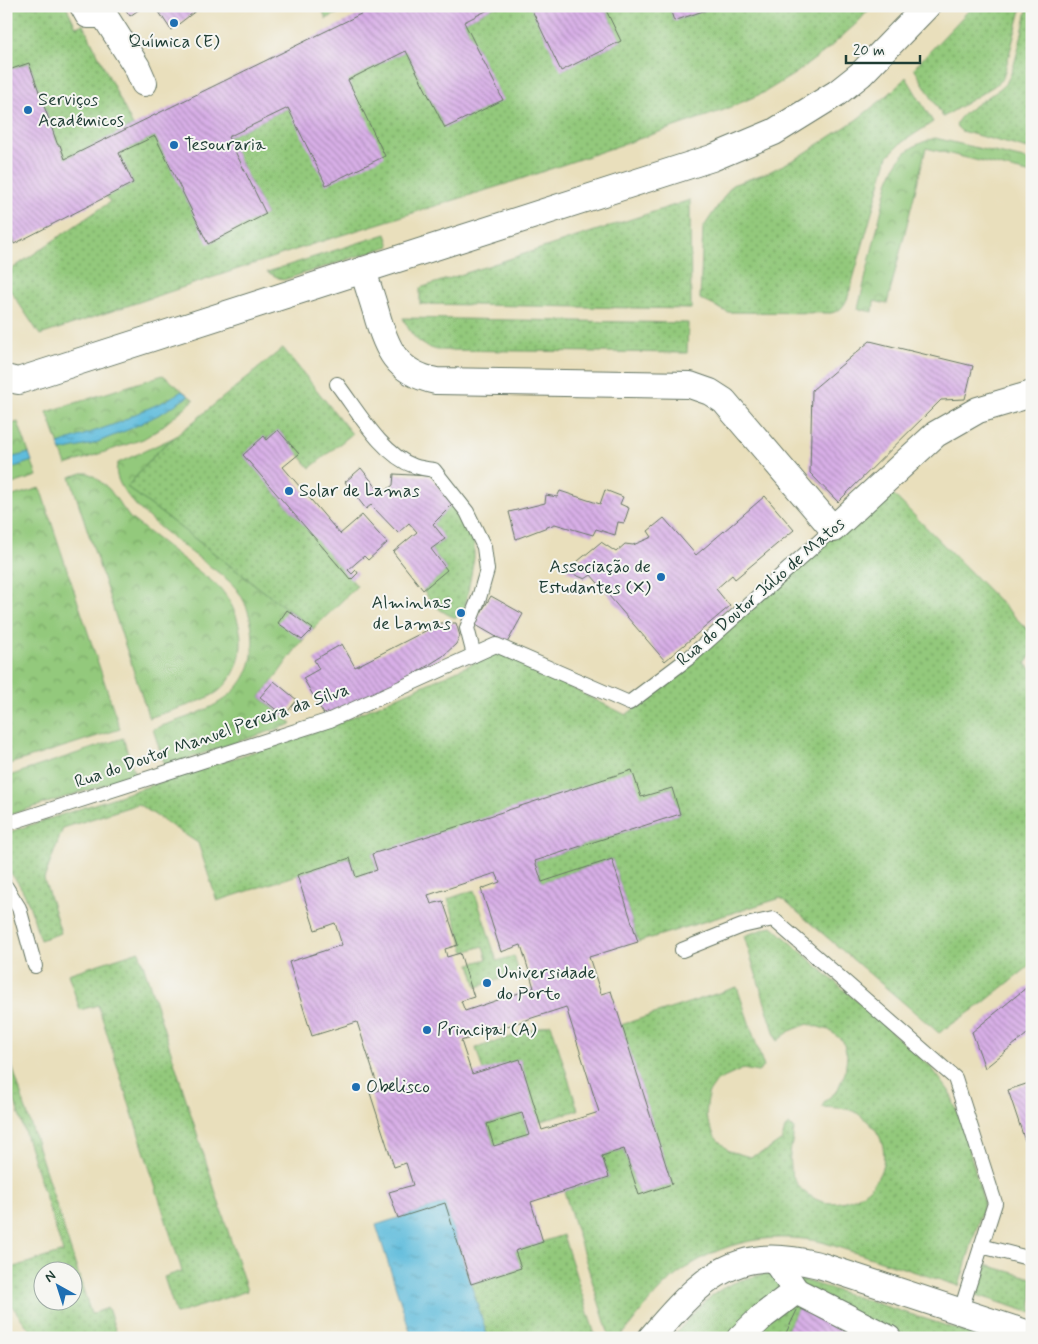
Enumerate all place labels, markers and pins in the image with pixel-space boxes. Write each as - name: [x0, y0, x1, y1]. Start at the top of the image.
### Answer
- marker: Química (E): [168, 17, 180, 29]
- place label: Química (E): [128, 30, 220, 54]
- place label: Serviços Académicos: [38, 88, 124, 133]
- marker: Serviços Académicos: [22, 104, 34, 116]
- place label: Tesouraria: [184, 133, 266, 157]
- marker: Tesouraria: [168, 139, 180, 151]
- place label: Solar de Lamas: [299, 479, 420, 503]
- marker: Solar de Lamas: [283, 485, 295, 497]
- place label: Associação de Estudantes (X): [538, 555, 652, 600]
- marker: Associação de Estudantes (X): [655, 571, 667, 583]
- place label: Alminhas de Lamas: [371, 591, 451, 636]
- marker: Alminhas de Lamas: [455, 607, 467, 619]
- place label: Universidade do Porto: [497, 961, 596, 1006]
- marker: Universidade do Porto: [481, 977, 493, 989]
- place label: Principal (A): [437, 1018, 537, 1042]
- marker: Principal (A): [421, 1024, 433, 1036]
- place label: Obelisco: [366, 1075, 430, 1099]
- marker: Obelisco: [350, 1081, 362, 1093]

